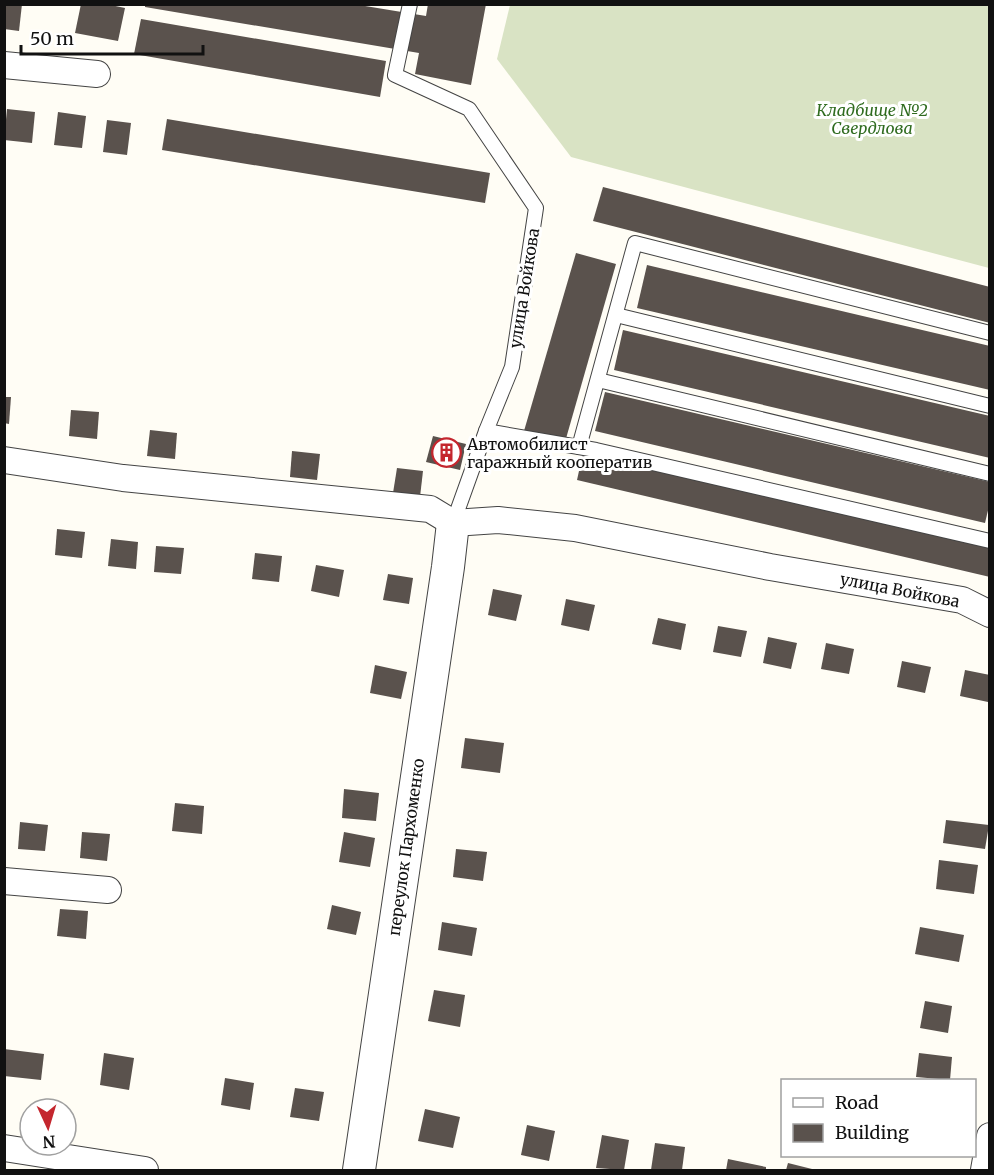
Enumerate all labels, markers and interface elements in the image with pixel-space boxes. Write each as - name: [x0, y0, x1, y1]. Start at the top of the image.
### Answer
- scale bar: [21, 18, 202, 56]
- text: 50 m: [30, 27, 74, 50]
- park label: Кладбище №2 Свердлова: [816, 100, 928, 138]
- street label: улица Войкова: [505, 226, 543, 350]
- place label: Автомобилист гаражный кооператив: [466, 434, 652, 472]
- building icon: Автомобилист гаражный кооператив: [430, 437, 462, 469]
- street label: улица Войкова: [838, 569, 962, 611]
- street label: переулок Пархоменко: [384, 757, 428, 937]
- legend: [781, 1079, 976, 1157]
- text: Road: [835, 1091, 879, 1114]
- north arrow: [18, 1097, 78, 1157]
- text: Building: [835, 1121, 909, 1144]
- text: N: [42, 1132, 56, 1152]

